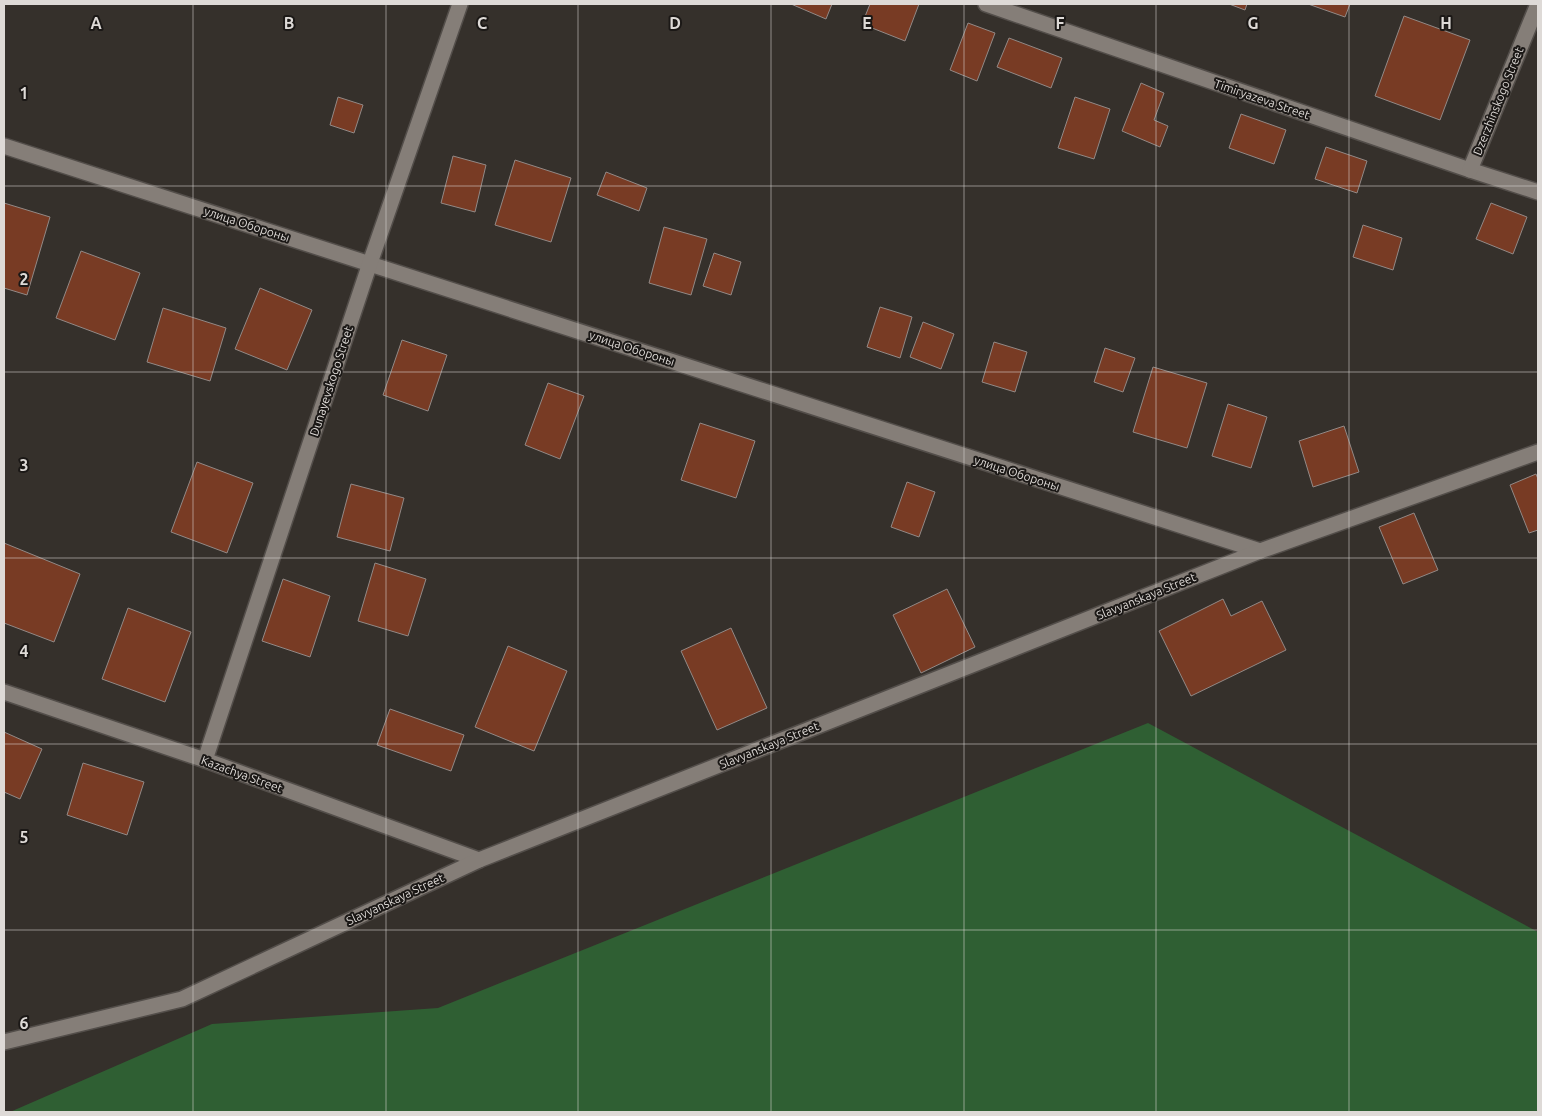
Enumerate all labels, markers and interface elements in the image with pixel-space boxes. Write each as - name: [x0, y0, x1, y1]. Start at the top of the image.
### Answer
- text: A: [90, 14, 102, 32]
- text: B: [284, 14, 294, 32]
- text: C: [477, 14, 487, 32]
- text: D: [669, 14, 681, 32]
- text: E: [862, 14, 872, 32]
- text: F: [1056, 14, 1065, 32]
- text: G: [1247, 14, 1259, 32]
- text: H: [1440, 14, 1452, 32]
- street label: Dzerzhinskogo Street: [1470, 45, 1526, 157]
- street label: Timiryazeva Street: [1213, 77, 1312, 122]
- text: 1: [19, 84, 29, 102]
- street label: улица Обороны: [203, 204, 291, 244]
- text: 2: [19, 270, 29, 288]
- street label: Dunayevskogo Street: [307, 324, 355, 438]
- street label: улица Обороны: [588, 328, 676, 368]
- street label: улица Обороны: [973, 453, 1061, 493]
- text: 3: [19, 456, 29, 474]
- street label: Slavyanskaya Street: [1094, 570, 1198, 622]
- text: 4: [19, 642, 29, 660]
- street label: Slavyanskaya Street: [717, 719, 821, 771]
- street label: Kazachya Street: [200, 753, 285, 795]
- text: 5: [19, 828, 29, 846]
- street label: Slavyanskaya Street: [344, 871, 446, 927]
- text: 6: [19, 1014, 29, 1032]

